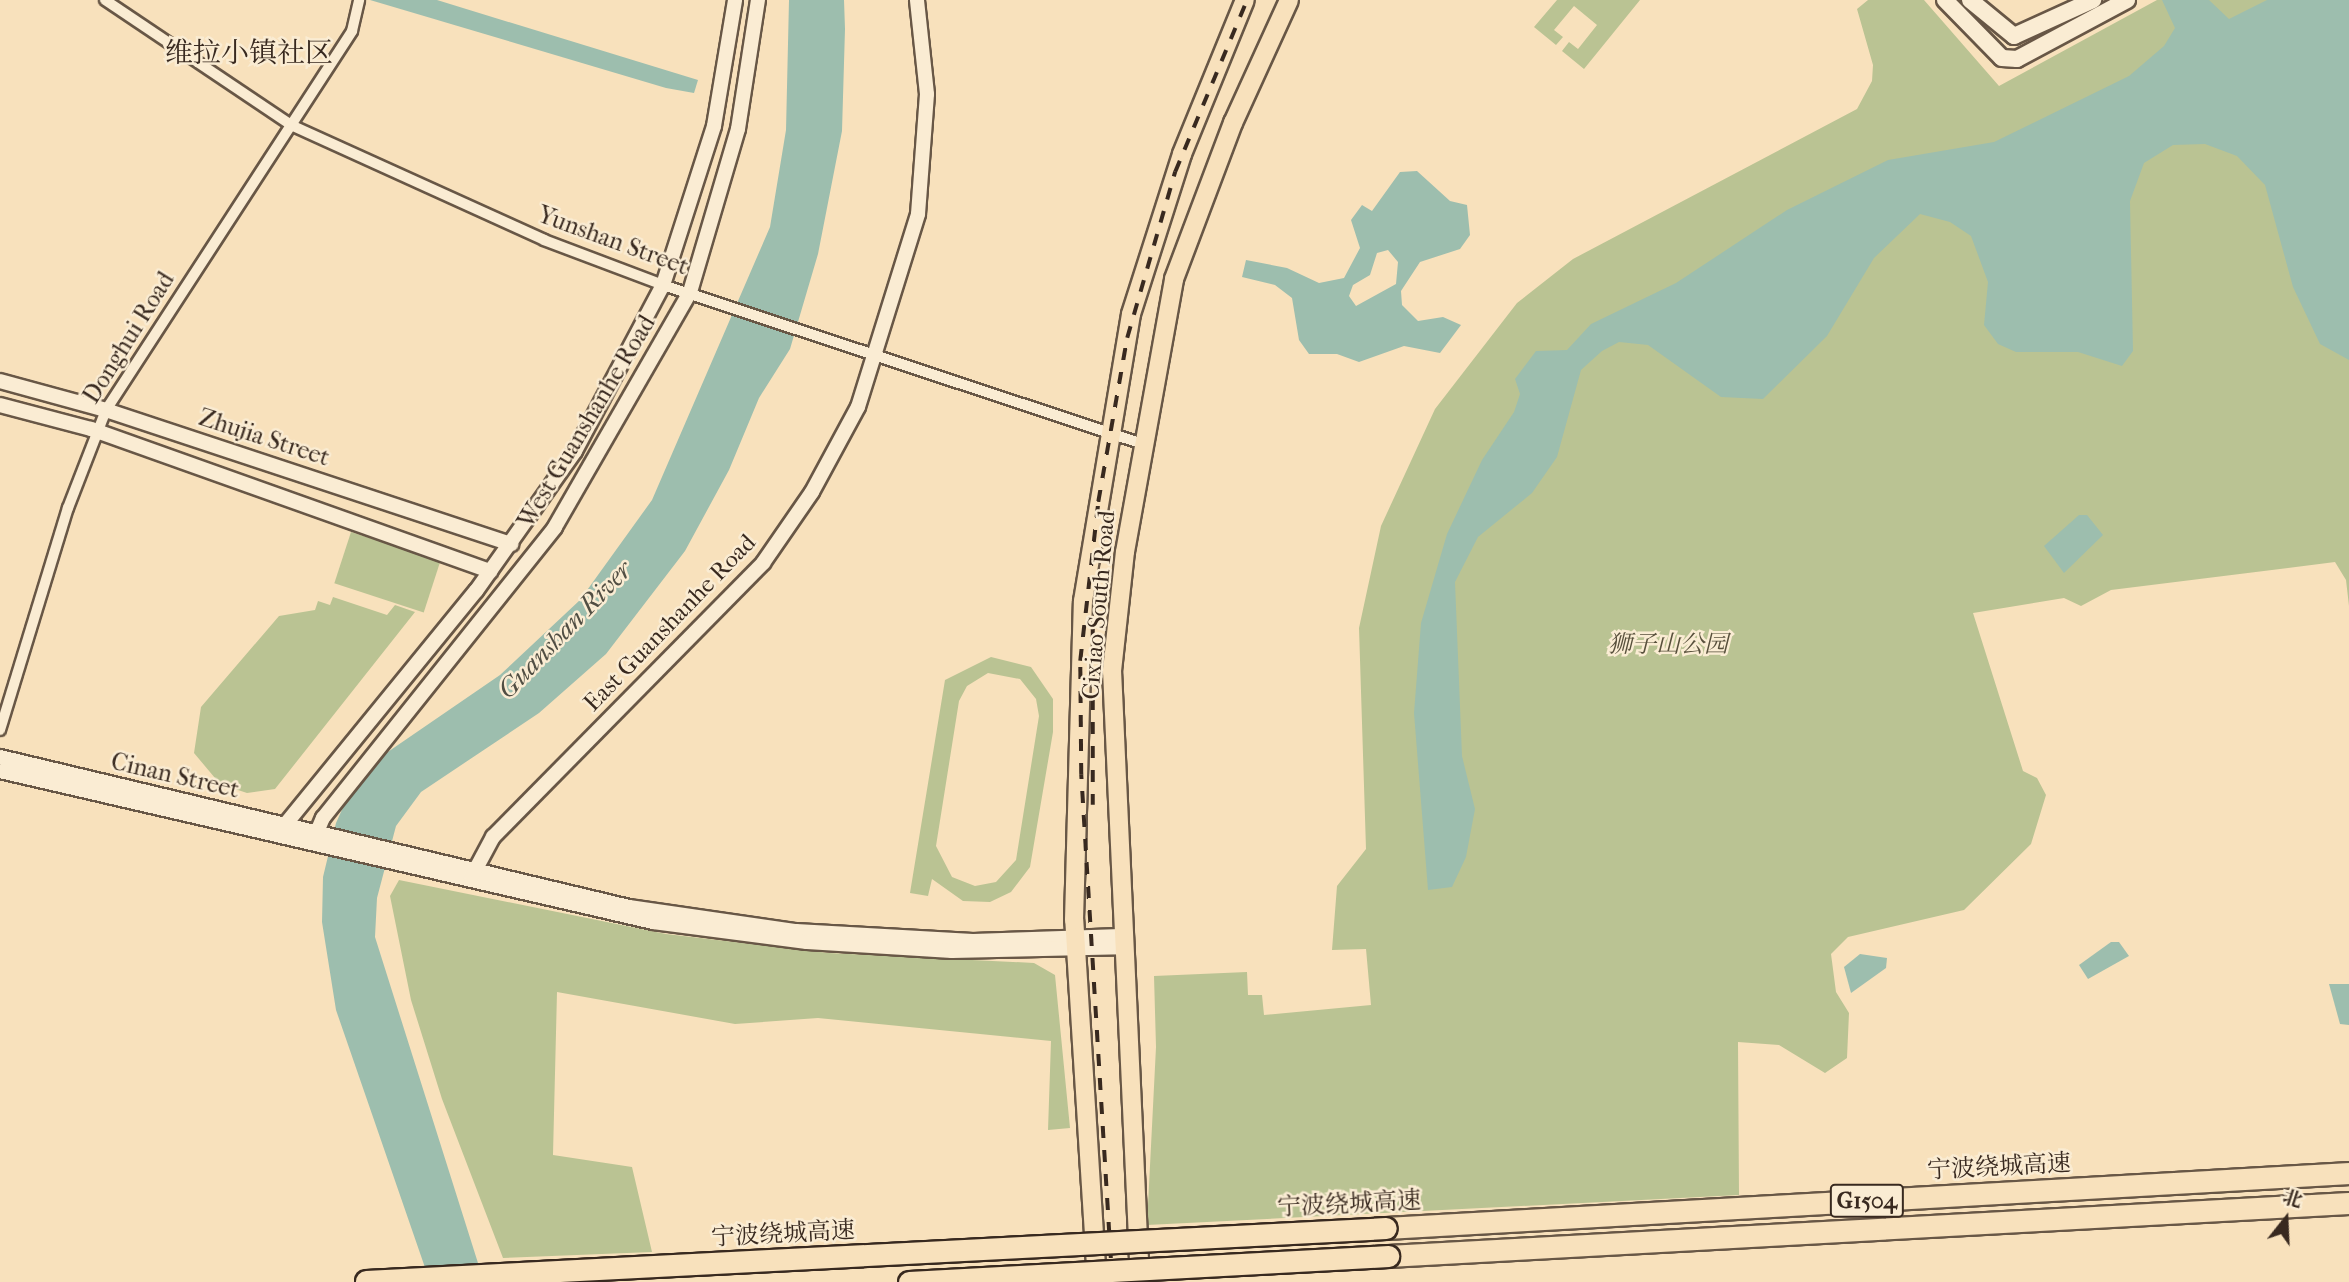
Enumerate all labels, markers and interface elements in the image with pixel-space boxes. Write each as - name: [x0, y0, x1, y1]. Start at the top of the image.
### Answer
- district label: 维拉小镇社区: [165, 36, 333, 70]
- street label: Yunshan Street: [534, 200, 692, 282]
- street label: Donghui Road: [77, 267, 181, 409]
- street label: West Guanshanhe Road: [512, 310, 662, 534]
- street label: Zhujia Street: [195, 403, 333, 473]
- street label: Cixiao South Road: [1076, 509, 1122, 701]
- street label: East Guanshanhe Road: [578, 528, 762, 718]
- water label: Guanshan River: [492, 555, 638, 705]
- park label: 狮子山公园: [1608, 631, 1728, 659]
- street label: Cinan Street: [108, 747, 242, 805]
- street label: 宁波绕城高速: [1926, 1149, 2072, 1185]
- road number: G1504: [1828, 1182, 1906, 1220]
- north arrow: [2251, 1184, 2321, 1254]
- street label: 宁波绕城高速: [1276, 1186, 1422, 1222]
- text: 北: [2280, 1186, 2305, 1212]
- street label: 宁波绕城高速: [710, 1216, 856, 1252]

